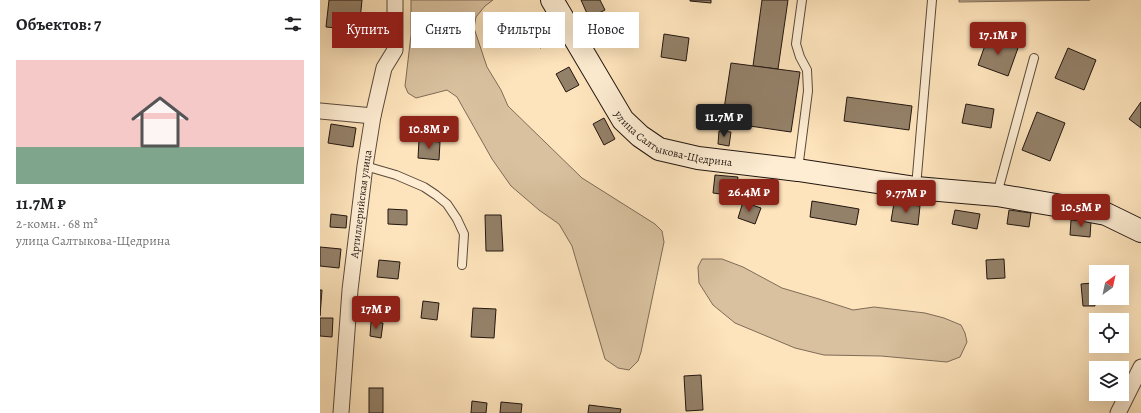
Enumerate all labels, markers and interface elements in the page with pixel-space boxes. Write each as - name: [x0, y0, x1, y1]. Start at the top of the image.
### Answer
- chip: Купить: [332, 12, 403, 48]
- chip: Снять: [411, 12, 475, 48]
- chip: Фильтры: [483, 12, 565, 48]
- chip: Новое: [573, 12, 639, 48]
- text: Объектов: 7: [16, 13, 101, 36]
- icon: filters: [282, 13, 304, 35]
- pin: 17.1M ₽: [961, 22, 1035, 56]
- text: 17.1M ₽: [979, 26, 1017, 43]
- icon: home: [124, 86, 196, 158]
- pin: 11.7M ₽: [687, 104, 761, 138]
- street label: улица Салтыкова-Щедрина: [611, 107, 734, 170]
- text: 11.7M ₽: [705, 108, 743, 125]
- pin: 10.8M ₽: [392, 116, 466, 150]
- text: 10.8M ₽: [409, 120, 449, 137]
- street label: Артиллерийская улица: [346, 148, 375, 260]
- pin: 26.4M ₽: [712, 179, 786, 213]
- pin: 9.77M ₽: [869, 180, 943, 214]
- text: 26.4M ₽: [728, 183, 770, 200]
- text: 9.77M ₽: [886, 184, 926, 201]
- text: 11.7M ₽: [16, 192, 66, 215]
- pin: 10.5M ₽: [1044, 194, 1118, 228]
- text: 10.5M ₽: [1061, 198, 1101, 215]
- text: 2-комн. · 68 m²: [16, 215, 98, 232]
- text: улица Салтыкова-Щедрина: [16, 232, 170, 249]
- north arrow: [1089, 265, 1129, 305]
- map controls: [1089, 265, 1129, 401]
- pin: 17M ₽: [348, 296, 404, 330]
- text: 17M ₽: [361, 300, 391, 317]
- button: locate: [1089, 313, 1129, 353]
- button: layers: [1089, 361, 1129, 401]

